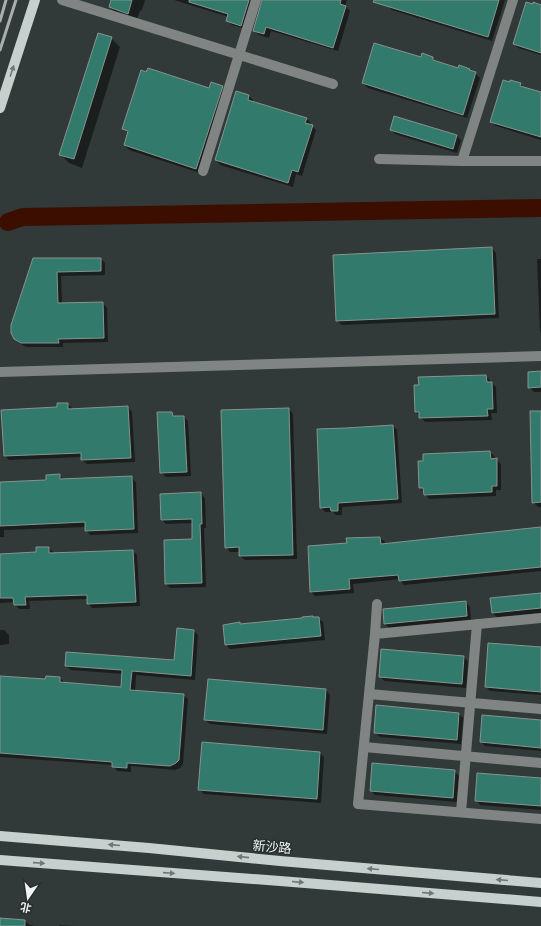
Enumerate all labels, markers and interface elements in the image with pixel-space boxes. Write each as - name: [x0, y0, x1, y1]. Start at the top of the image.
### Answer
- one-way arrow: [9, 65, 15, 77]
- street label: 新沙路: [252, 837, 292, 857]
- one-way arrow: [108, 841, 120, 848]
- one-way arrow: [237, 854, 249, 860]
- one-way arrow: [33, 860, 45, 867]
- one-way arrow: [367, 865, 379, 872]
- one-way arrow: [163, 869, 175, 876]
- one-way arrow: [496, 876, 508, 883]
- north arrow: [8, 878, 48, 918]
- one-way arrow: [292, 879, 304, 886]
- one-way arrow: [422, 889, 434, 896]
- text: 北: [19, 900, 33, 916]

